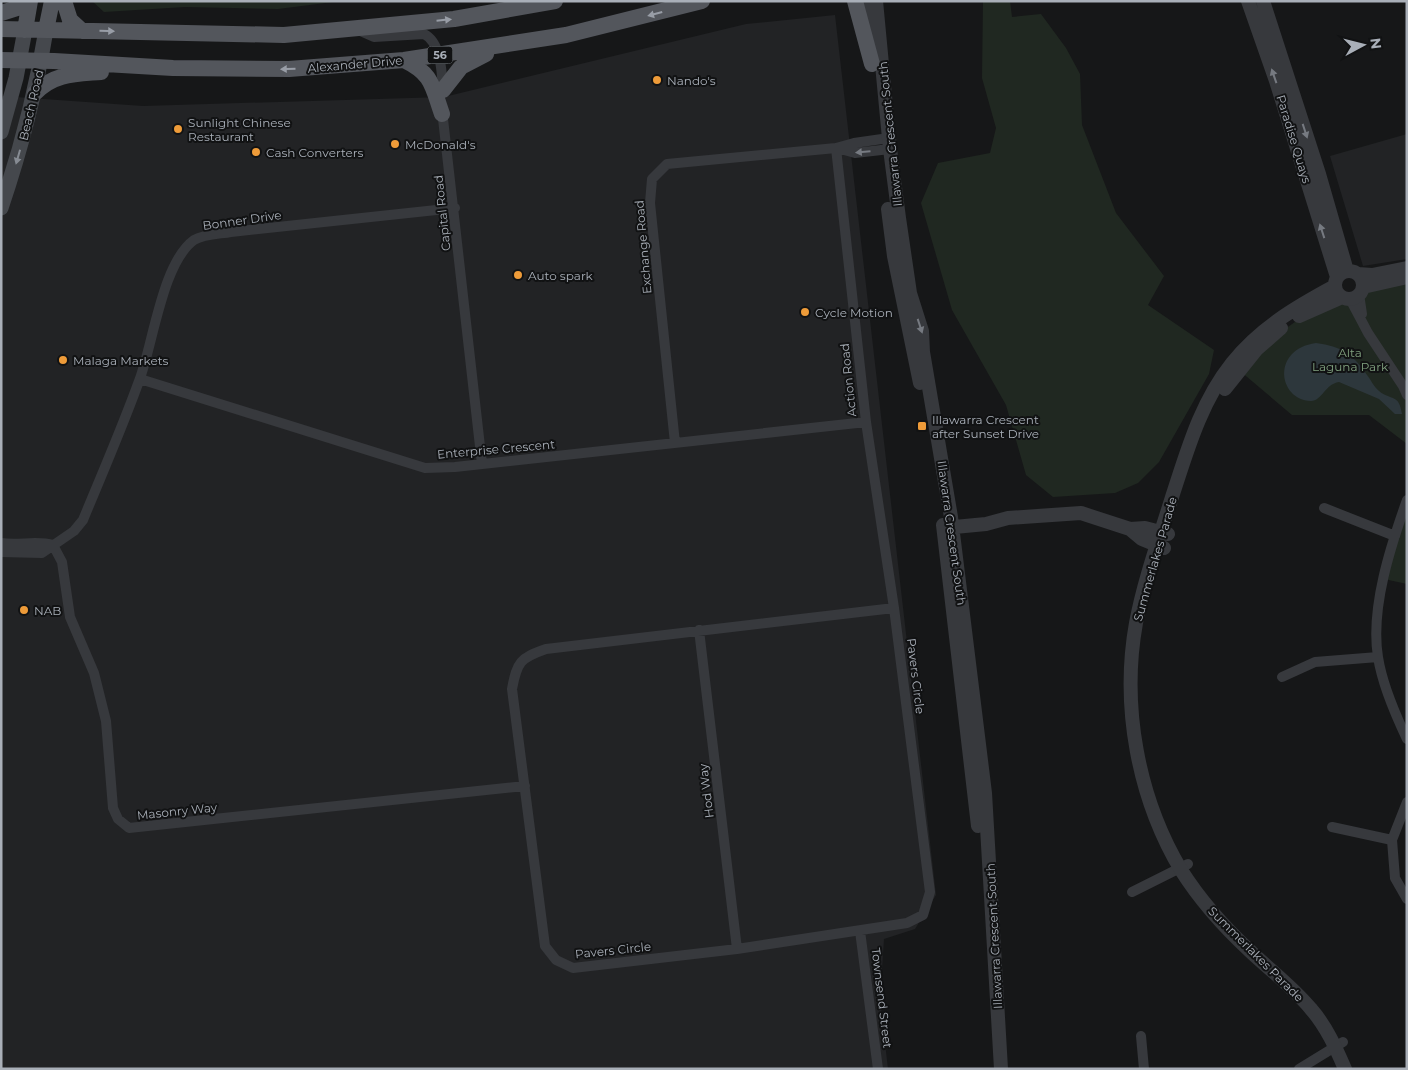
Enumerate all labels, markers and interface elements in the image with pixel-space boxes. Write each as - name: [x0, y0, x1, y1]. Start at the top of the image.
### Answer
- one-way arrow: [648, 11, 663, 19]
- one-way arrow: [436, 16, 452, 24]
- north arrow: [1338, 20, 1388, 70]
- one-way arrow: [100, 27, 116, 35]
- text: N: [1366, 37, 1386, 50]
- road number: 56: [428, 46, 452, 64]
- street label: Alexander Drive: [307, 52, 403, 76]
- street label: Illawarra Crescent South: [875, 61, 905, 207]
- one-way arrow: [279, 65, 295, 73]
- street label: Beach Road: [16, 68, 46, 142]
- one-way arrow: [1270, 68, 1277, 83]
- place label: Nando's: [667, 73, 716, 88]
- marker: Nando's: [651, 74, 663, 86]
- street label: Paradise Quays: [1273, 93, 1315, 185]
- place label: Sunlight Chinese Restaurant: [188, 115, 291, 144]
- marker: Sunlight Chinese Restaurant: [172, 123, 184, 135]
- one-way arrow: [1301, 124, 1309, 139]
- place label: McDonald's: [405, 137, 476, 152]
- marker: McDonald's: [389, 138, 401, 150]
- place label: Cash Converters: [266, 145, 364, 160]
- marker: Cash Converters: [250, 146, 262, 158]
- one-way arrow: [14, 149, 22, 164]
- one-way arrow: [854, 149, 870, 157]
- street label: Capital Road: [431, 174, 453, 252]
- street label: Exchange Road: [631, 200, 655, 294]
- street label: Bonner Drive: [202, 207, 282, 233]
- one-way arrow: [1318, 223, 1326, 238]
- place label: Auto spark: [528, 268, 594, 283]
- marker: Auto spark: [512, 269, 524, 281]
- place label: Cycle Motion: [815, 305, 893, 320]
- marker: Cycle Motion: [799, 306, 811, 318]
- one-way arrow: [917, 319, 924, 334]
- street label: Action Road: [837, 343, 859, 417]
- park label: Alta Laguna Park: [1312, 345, 1389, 374]
- place label: Malaga Markets: [73, 353, 169, 368]
- marker: Malaga Markets: [57, 354, 69, 366]
- place label: Illawarra Crescent after Sunset Drive: [932, 412, 1039, 441]
- marker: Illawarra Crescent after Sunset Drive: [916, 420, 928, 432]
- street label: Enterprise Crescent: [436, 436, 556, 462]
- street label: Illawarra Crescent South: [934, 460, 970, 606]
- street label: Summerlakes Parade: [1130, 495, 1180, 623]
- place label: NAB: [34, 603, 61, 618]
- marker: NAB: [18, 604, 30, 616]
- street label: Pavers Circle: [904, 637, 928, 715]
- street label: Hod Way: [695, 763, 717, 819]
- street label: Masonry Way: [136, 799, 218, 823]
- street label: Illawarra Crescent South: [983, 863, 1005, 1009]
- street label: Summerlakes Parade: [1205, 903, 1307, 1005]
- street label: Pavers Circle: [574, 939, 652, 961]
- street label: Townsend Street: [868, 947, 896, 1049]

